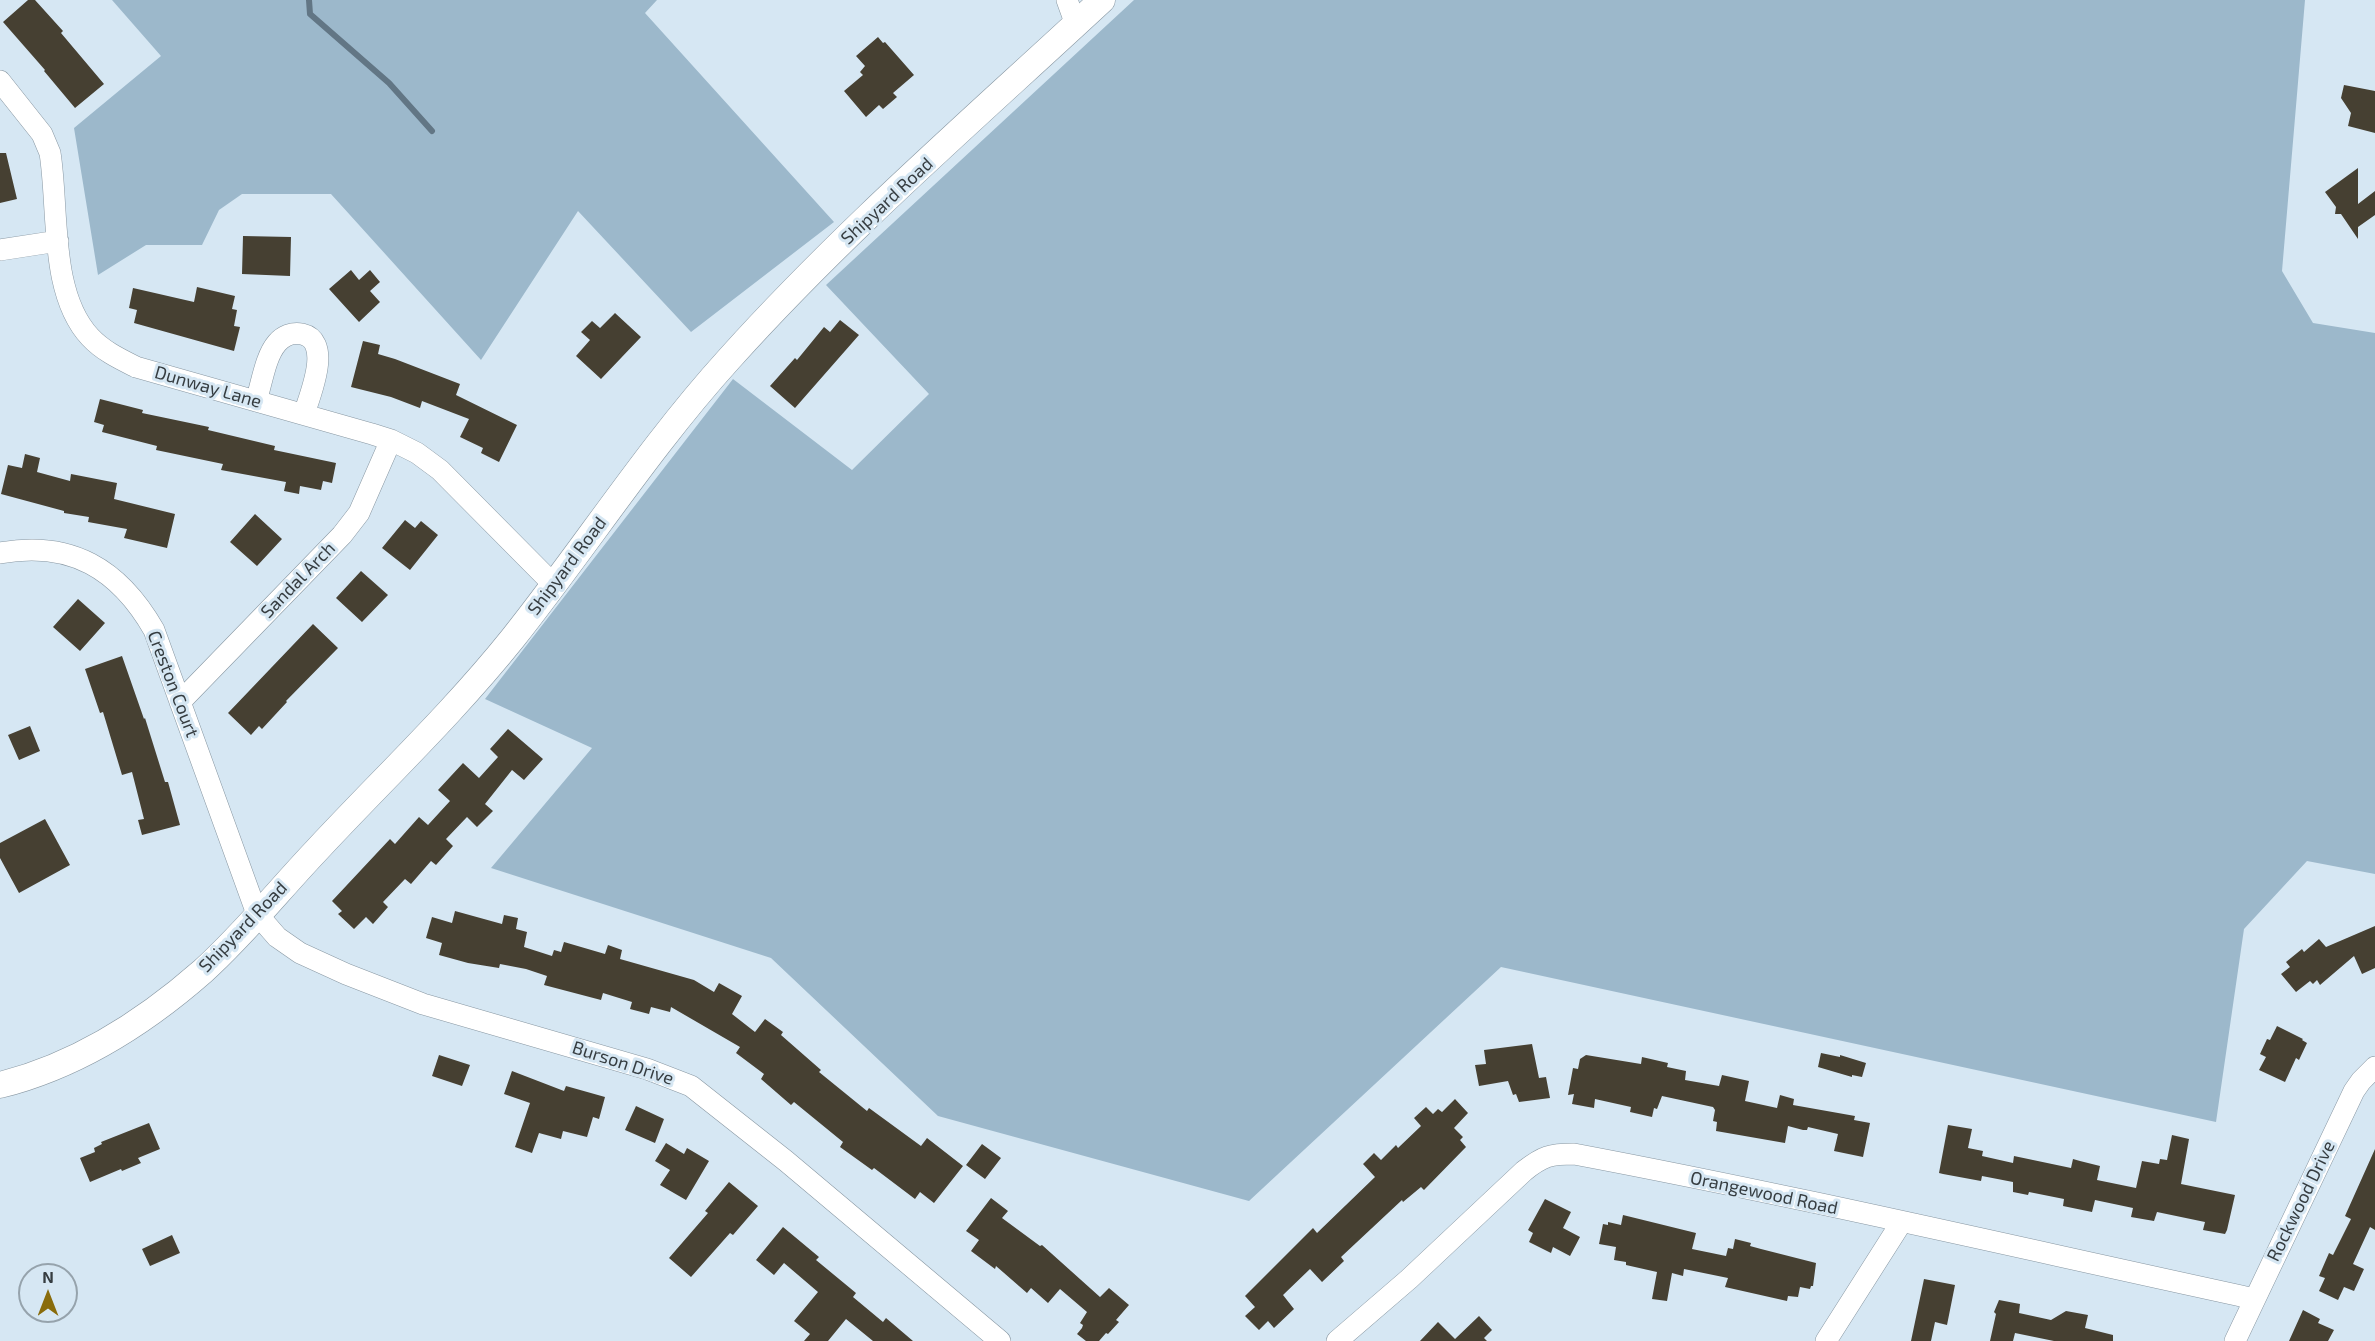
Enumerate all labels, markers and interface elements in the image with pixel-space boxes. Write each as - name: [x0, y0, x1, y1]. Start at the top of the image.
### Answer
- street label: Shipyard Road: [837, 153, 937, 249]
- street label: Dunway Lane: [152, 361, 264, 413]
- street label: Shipyard Road: [523, 513, 611, 619]
- street label: Sandal Arch: [256, 537, 340, 623]
- street label: Creston Court: [143, 628, 203, 740]
- street label: Shipyard Road: [194, 877, 292, 977]
- street label: Burson Drive: [570, 1036, 676, 1090]
- street label: Rockwood Drive: [2262, 1137, 2340, 1265]
- street label: Orangewood Road: [1688, 1167, 1840, 1219]
- north arrow: [18, 1263, 78, 1323]
- text: N: [42, 1267, 54, 1286]

